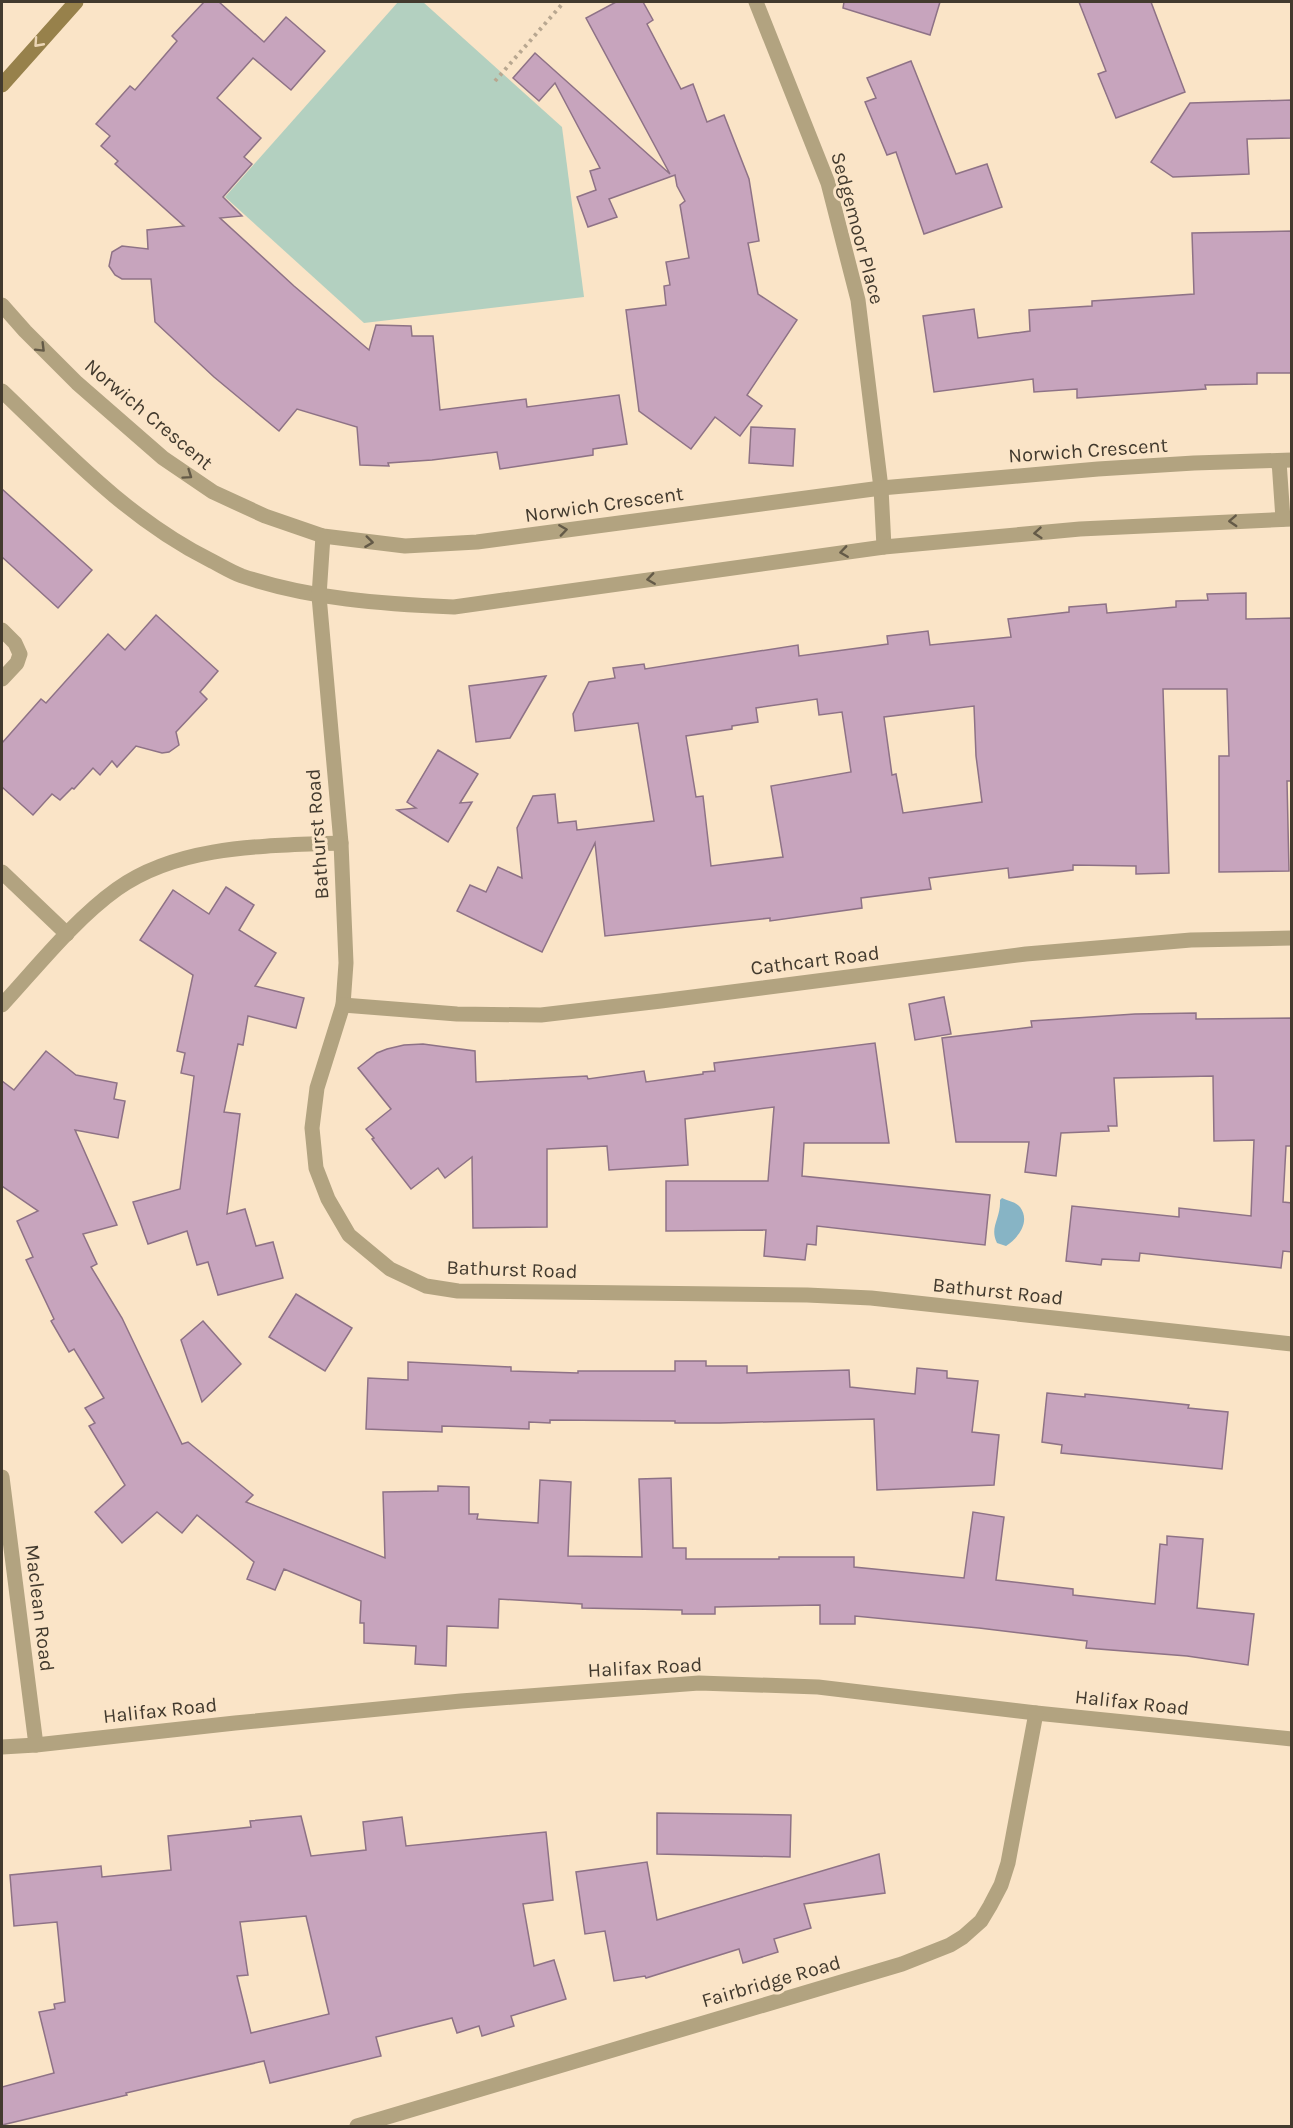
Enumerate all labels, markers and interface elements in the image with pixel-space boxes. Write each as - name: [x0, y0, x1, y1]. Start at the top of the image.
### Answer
- one-way arrow: [34, 37, 45, 47]
- street label: Sedgemoor Place: [826, 150, 889, 307]
- one-way arrow: [34, 340, 45, 351]
- street label: Norwich Crescent: [80, 354, 218, 475]
- street label: Norwich Crescent: [1007, 433, 1169, 468]
- one-way arrow: [182, 468, 193, 479]
- street label: Norwich Crescent: [523, 482, 685, 527]
- one-way arrow: [1229, 515, 1238, 528]
- one-way arrow: [558, 525, 567, 537]
- one-way arrow: [1034, 526, 1043, 539]
- one-way arrow: [364, 535, 374, 548]
- one-way arrow: [840, 546, 849, 558]
- one-way arrow: [647, 573, 656, 585]
- street label: Bathurst Road: [301, 768, 334, 900]
- street label: Cathcart Road: [749, 941, 881, 980]
- street label: Bathurst Road: [446, 1256, 578, 1283]
- street label: Bathurst Road: [932, 1273, 1064, 1310]
- street label: Maclean Road: [20, 1543, 59, 1673]
- street label: Halifax Road: [587, 1653, 703, 1682]
- street label: Halifax Road: [1074, 1685, 1190, 1720]
- street label: Halifax Road: [102, 1693, 218, 1728]
- street label: Fairbridge Road: [699, 1951, 843, 2012]

